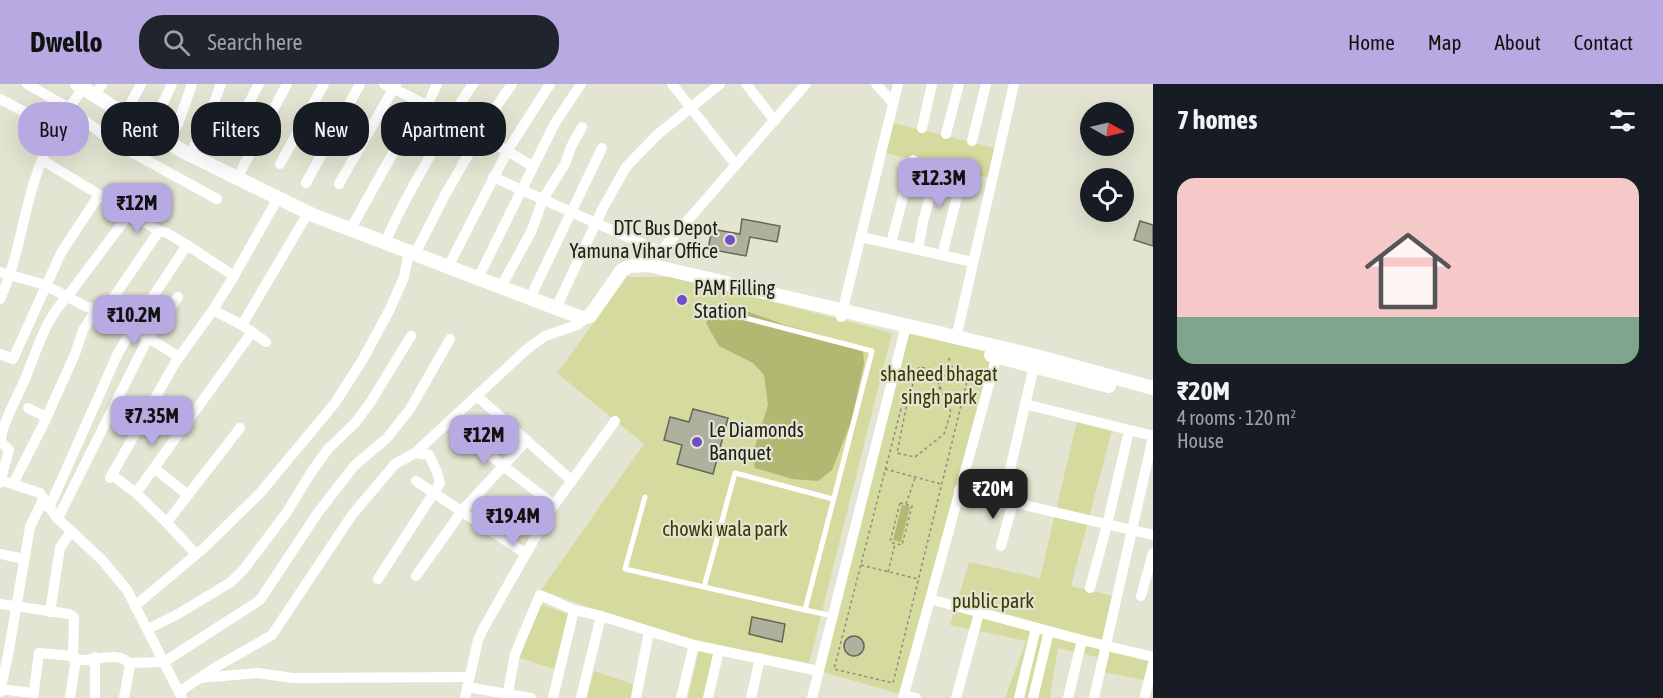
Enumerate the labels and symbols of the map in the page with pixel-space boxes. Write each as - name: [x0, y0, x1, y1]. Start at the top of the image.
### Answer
- north arrow: [1080, 102, 1134, 156]
- pin: ₹12.3M: [890, 158, 988, 209]
- pin: ₹12M: [101, 183, 173, 234]
- place label: DTC Bus Depot Yamuna Vihar Office: [570, 216, 718, 262]
- marker: DTC Bus Depot Yamuna Vihar Office: [723, 233, 737, 247]
- place label: PAM Filling Station: [694, 276, 775, 322]
- marker: PAM Filling Station: [675, 293, 689, 307]
- pin: ₹10.2M: [85, 295, 183, 346]
- park label: shaheed bhagat singh park: [880, 362, 998, 408]
- pin: ₹7.35M: [103, 396, 201, 447]
- pin: ₹12M: [448, 415, 520, 466]
- place label: Le Diamonds Banquet: [709, 418, 804, 464]
- marker: Le Diamonds Banquet: [690, 435, 704, 449]
- pin: ₹20M: [957, 469, 1029, 520]
- pin: ₹19.4M: [464, 496, 562, 547]
- park label: chowki wala park: [662, 517, 788, 540]
- park label: public park: [952, 589, 1034, 612]

